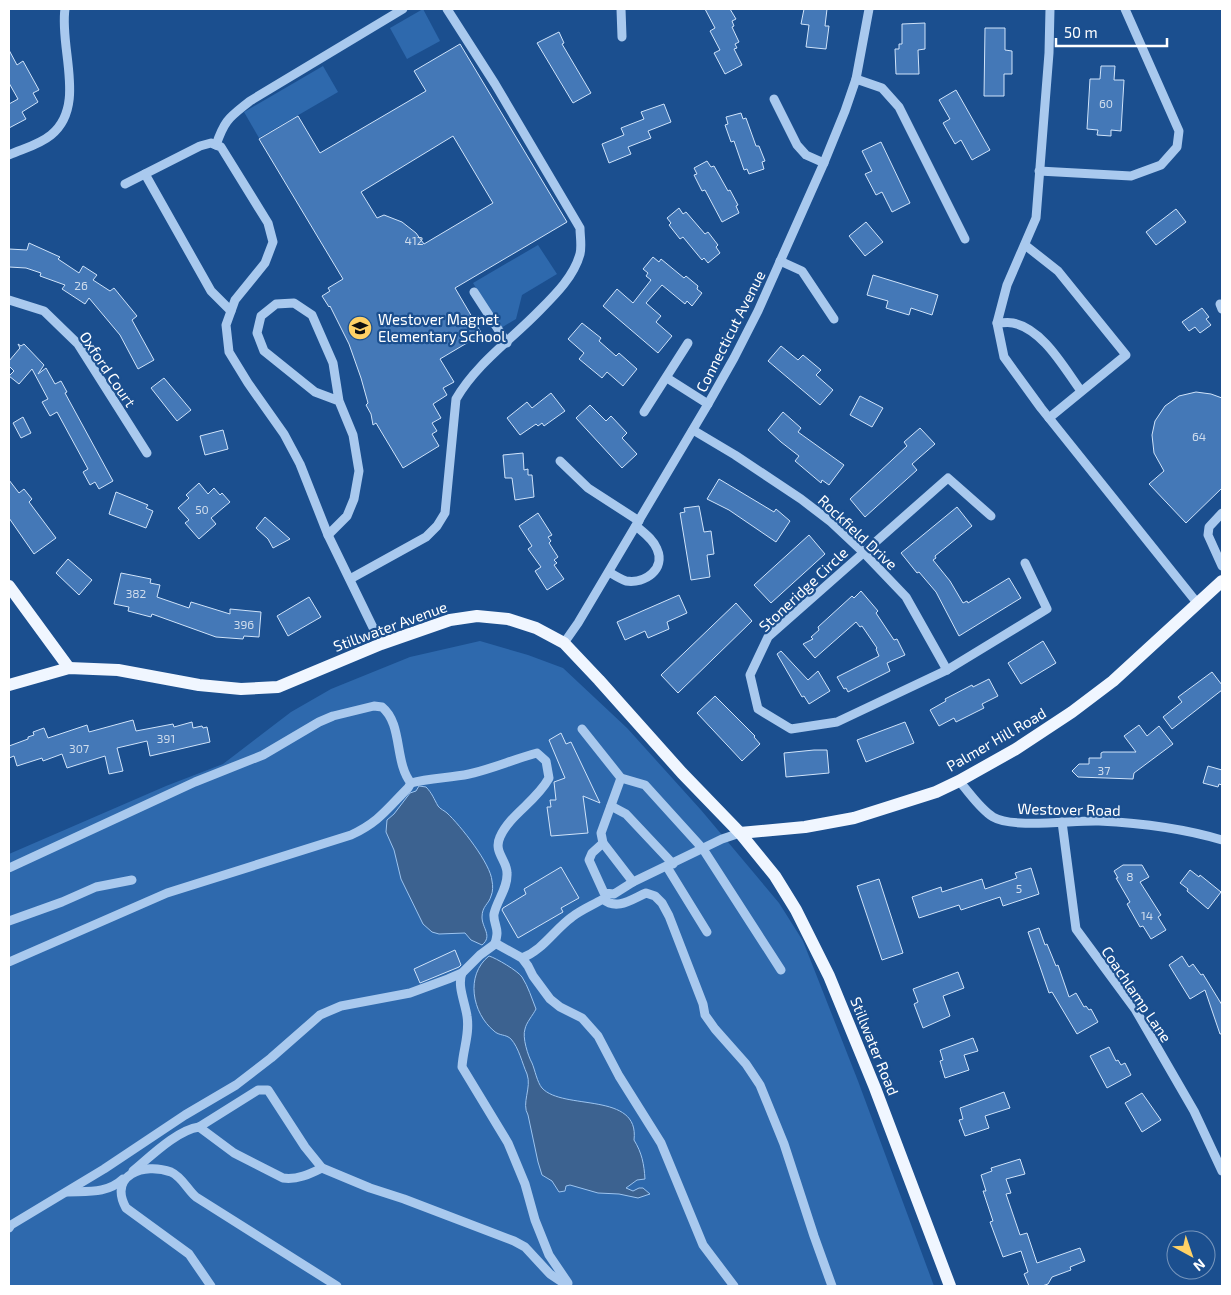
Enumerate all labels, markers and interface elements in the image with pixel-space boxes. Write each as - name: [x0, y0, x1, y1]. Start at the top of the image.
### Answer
- scale bar: [1056, 15, 1167, 47]
- text: 50 m: [1064, 23, 1098, 41]
- house number: 60: [1099, 96, 1113, 110]
- house number: 412: [405, 233, 424, 247]
- street label: Connecticut Avenue: [692, 267, 768, 395]
- house number: 26: [74, 278, 88, 292]
- place label: Westover Magnet Elementary School: [378, 310, 506, 345]
- school or university icon: Westover Magnet Elementary School: [347, 315, 373, 341]
- street label: Oxford Court: [76, 328, 140, 410]
- house number: 64: [1192, 429, 1206, 443]
- street label: Rockfield Drive: [815, 491, 901, 573]
- house number: 50: [195, 502, 209, 516]
- street label: Stoneridge Circle: [755, 543, 851, 635]
- house number: 382: [126, 586, 147, 600]
- street label: Stillwater Avenue: [331, 597, 449, 655]
- house number: 396: [234, 617, 254, 631]
- street label: Palmer Hill Road: [943, 703, 1049, 775]
- house number: 391: [157, 731, 175, 745]
- house number: 307: [69, 741, 89, 755]
- house number: 37: [1098, 763, 1110, 777]
- street label: Westover Road: [1017, 799, 1121, 819]
- house number: 8: [1126, 869, 1134, 883]
- house number: 5: [1016, 881, 1022, 895]
- house number: 14: [1141, 908, 1153, 922]
- street label: Coachlamp Lane: [1098, 943, 1176, 1045]
- street label: Stillwater Road: [847, 994, 903, 1098]
- north arrow: [1166, 1230, 1216, 1280]
- text: N: [1190, 1256, 1209, 1275]

